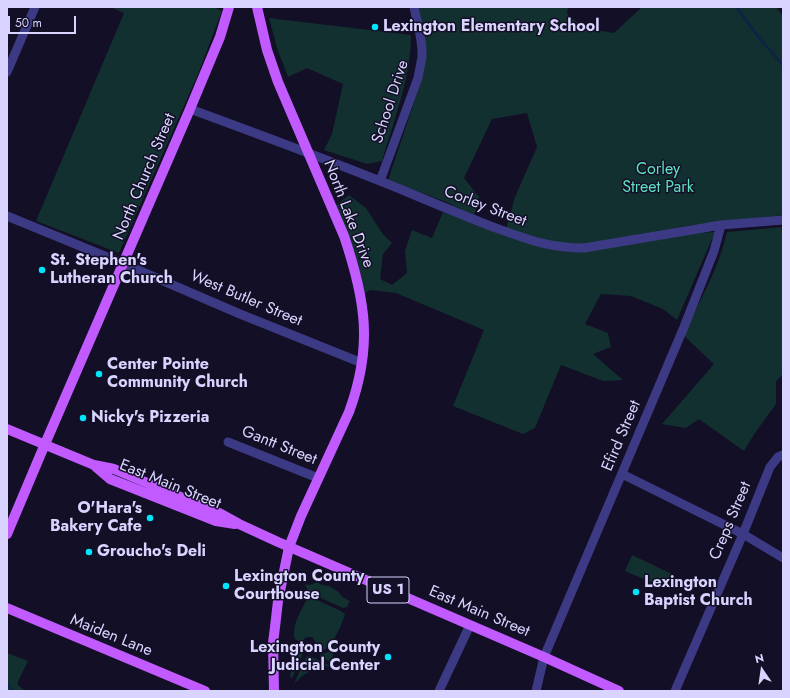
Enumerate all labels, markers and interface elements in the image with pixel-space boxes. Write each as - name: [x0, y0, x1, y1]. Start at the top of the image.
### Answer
- scale bar: [10, 8, 78, 34]
- text: 50 m: [15, 14, 42, 32]
- place label: Lexington Elementary School: [383, 17, 600, 37]
- marker: Lexington Elementary School: [370, 22, 380, 32]
- street label: School Drive: [369, 58, 413, 146]
- street label: North Church Street: [110, 111, 180, 243]
- street label: North Lake Drive: [319, 157, 377, 271]
- park label: Corley Street Park: [622, 160, 694, 198]
- street label: Corley Street: [441, 182, 529, 232]
- place label: St. Stephen's Lutheran Church: [50, 251, 173, 289]
- marker: St. Stephen's Lutheran Church: [37, 265, 47, 275]
- street label: West Butler Street: [187, 267, 305, 331]
- place label: Center Pointe Community Church: [107, 355, 248, 393]
- marker: Center Pointe Community Church: [94, 369, 104, 379]
- street label: Efird Street: [598, 398, 646, 474]
- place label: Nicky's Pizzeria: [91, 408, 209, 428]
- marker: Nicky's Pizzeria: [78, 413, 88, 423]
- street label: Gantt Street: [239, 422, 319, 470]
- street label: East Main Street: [116, 456, 224, 514]
- street label: Creps Street: [706, 479, 756, 563]
- place label: O'Hara's Bakery Cafe: [50, 499, 142, 537]
- marker: O'Hara's Bakery Cafe: [145, 513, 155, 523]
- place label: Groucho's Deli: [97, 542, 206, 562]
- marker: Groucho's Deli: [84, 547, 94, 557]
- place label: Lexington County Courthouse: [234, 567, 364, 605]
- place label: Lexington Baptist Church: [644, 573, 753, 611]
- road number: US 1: [367, 577, 409, 603]
- marker: Lexington County Courthouse: [221, 581, 231, 591]
- street label: East Main Street: [426, 582, 532, 642]
- marker: Lexington Baptist Church: [631, 587, 641, 597]
- street label: Maiden Lane: [67, 611, 155, 661]
- place label: Lexington County Judicial Center: [250, 638, 380, 676]
- north arrow: [742, 650, 782, 690]
- text: N: [753, 650, 765, 667]
- marker: Lexington County Judicial Center: [383, 652, 393, 662]

